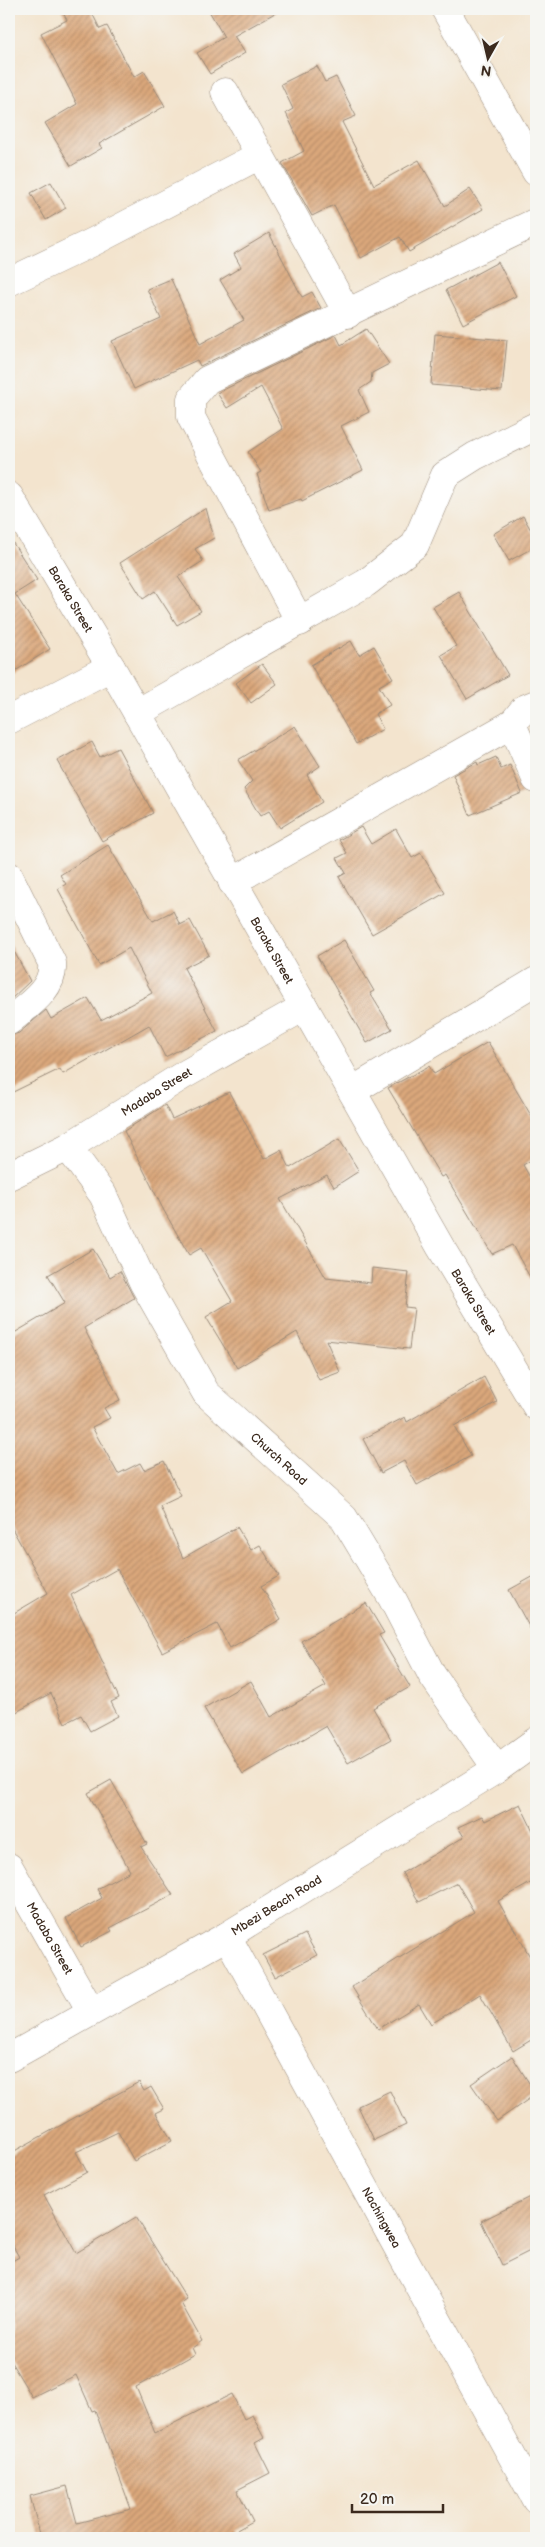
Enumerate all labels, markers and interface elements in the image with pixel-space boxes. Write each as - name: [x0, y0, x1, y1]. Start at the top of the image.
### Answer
- north arrow: [462, 32, 512, 82]
- text: N: [480, 61, 493, 80]
- street label: Baraka Street: [45, 563, 96, 635]
- street label: Baraka Street: [247, 914, 297, 987]
- street label: Madaba Street: [118, 1064, 195, 1120]
- street label: Baraka Street: [448, 1266, 499, 1338]
- street label: Church Road: [247, 1429, 310, 1488]
- street label: Mbezi Beach Road: [229, 1872, 325, 1939]
- street label: Madaba Street: [23, 1900, 76, 1977]
- street label: Nachingwea: [358, 2184, 404, 2251]
- scale bar: [352, 2482, 444, 2514]
- text: 20 m: [360, 2490, 394, 2509]

